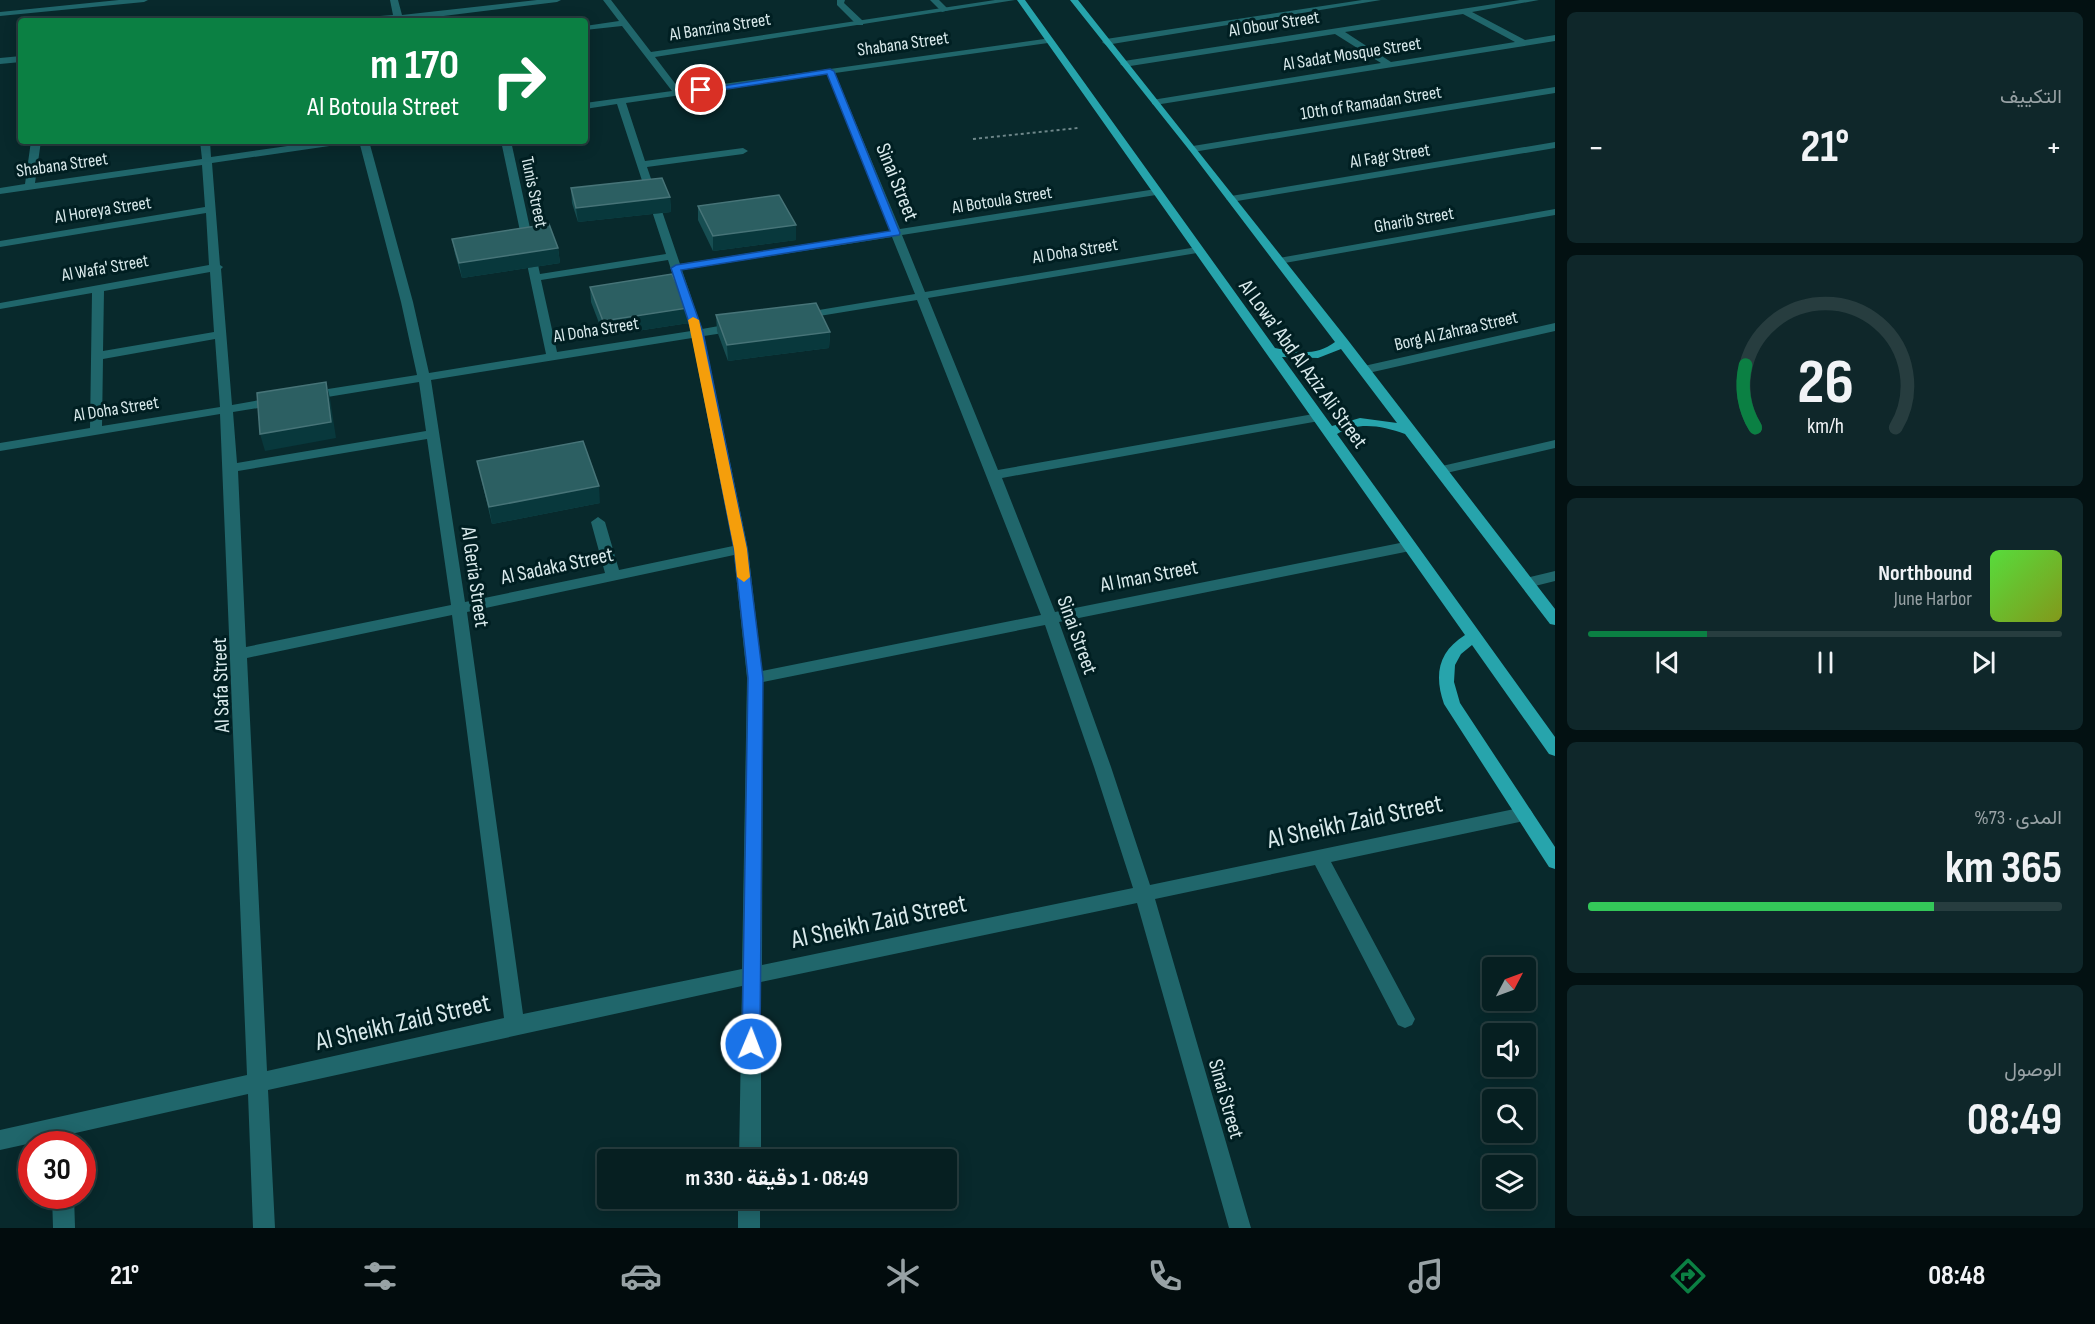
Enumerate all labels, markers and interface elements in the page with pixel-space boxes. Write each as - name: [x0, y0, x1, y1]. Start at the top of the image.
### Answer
- street label: Al Obour Street: [1226, 6, 1321, 42]
- street label: Al Banzina Street: [667, 9, 773, 46]
- street label: Shabana Street: [856, 27, 951, 61]
- street label: Al Sadat Mosque Street: [1281, 33, 1423, 75]
- text: 170 m: [370, 40, 459, 91]
- icon: right: [480, 42, 558, 120]
- pin: [675, 64, 726, 115]
- icon: arrive: [684, 73, 717, 106]
- street label: 10th of Ramadan Street: [1299, 81, 1443, 125]
- text: التكييف: [2000, 85, 2062, 109]
- text: Al Botoula Street: [307, 91, 459, 123]
- text: 21°: [1801, 120, 1849, 175]
- text: −: [1588, 128, 1604, 168]
- text: +: [2046, 128, 2062, 168]
- street label: Al Fagr Street: [1347, 139, 1432, 173]
- street label: Sinai Street: [870, 140, 924, 224]
- street label: Shabana Street: [15, 148, 110, 182]
- street label: Tunis Street: [516, 155, 552, 230]
- street label: Al Botoula Street: [949, 182, 1054, 218]
- street label: Al Horeya Street: [52, 192, 153, 228]
- street label: Gharib Street: [1373, 203, 1456, 237]
- street label: Al Doha Street: [1030, 234, 1120, 268]
- street label: Al Wafa' Street: [59, 250, 151, 286]
- street label: Al Lowa' Abd Al Aziz Ali Street: [1233, 274, 1373, 453]
- street label: Borg Al Zahraa Street: [1392, 307, 1520, 355]
- street label: Al Doha Street: [551, 313, 641, 347]
- text: 26: [1797, 346, 1853, 421]
- street label: Al Doha Street: [71, 392, 161, 426]
- text: km/h: [1806, 414, 1844, 439]
- street label: Al Geria Street: [455, 524, 494, 629]
- street label: Al Sadaka Street: [498, 542, 615, 590]
- street label: Al Iman Street: [1097, 554, 1200, 598]
- text: Northbound: [1878, 560, 1972, 587]
- text: June Harbor: [1894, 587, 1972, 611]
- street label: Sinai Street: [1051, 592, 1103, 678]
- street label: Al Safa Street: [207, 637, 235, 734]
- icon: previous: [1651, 646, 1684, 679]
- icon: pause: [1809, 646, 1842, 679]
- icon: next: [1967, 646, 2000, 679]
- street label: Al Sheikh Zaid Street: [1264, 788, 1446, 856]
- text: المدى · 73%: [1974, 806, 2062, 830]
- text: 365 km: [1945, 841, 2062, 896]
- street label: Al Sheikh Zaid Street: [788, 888, 970, 956]
- north arrow: [1482, 957, 1536, 1011]
- map controls: [1482, 957, 1536, 1209]
- street label: Al Sheikh Zaid Street: [312, 988, 493, 1058]
- position arrow: [719, 1012, 783, 1076]
- button: sound: [1482, 1023, 1536, 1077]
- street label: Sinai Street: [1203, 1056, 1249, 1142]
- text: الوصول: [2004, 1058, 2062, 1082]
- button: search: [1482, 1089, 1536, 1143]
- text: 08:49: [1967, 1093, 2062, 1148]
- speed limit sign: 30: [18, 1131, 96, 1209]
- button: layers: [1482, 1155, 1536, 1209]
- text: 08:49 · 1 دقيقة · 330 m: [686, 1165, 868, 1192]
- icon: filters: [359, 1255, 401, 1297]
- icon: car: [620, 1255, 662, 1297]
- icon: climate: [882, 1255, 924, 1297]
- icon: phone: [1144, 1255, 1186, 1297]
- icon: music: [1405, 1255, 1447, 1297]
- icon: directions: [1667, 1255, 1709, 1297]
- text: 21°: [110, 1260, 139, 1292]
- text: 08:48: [1928, 1260, 1985, 1292]

